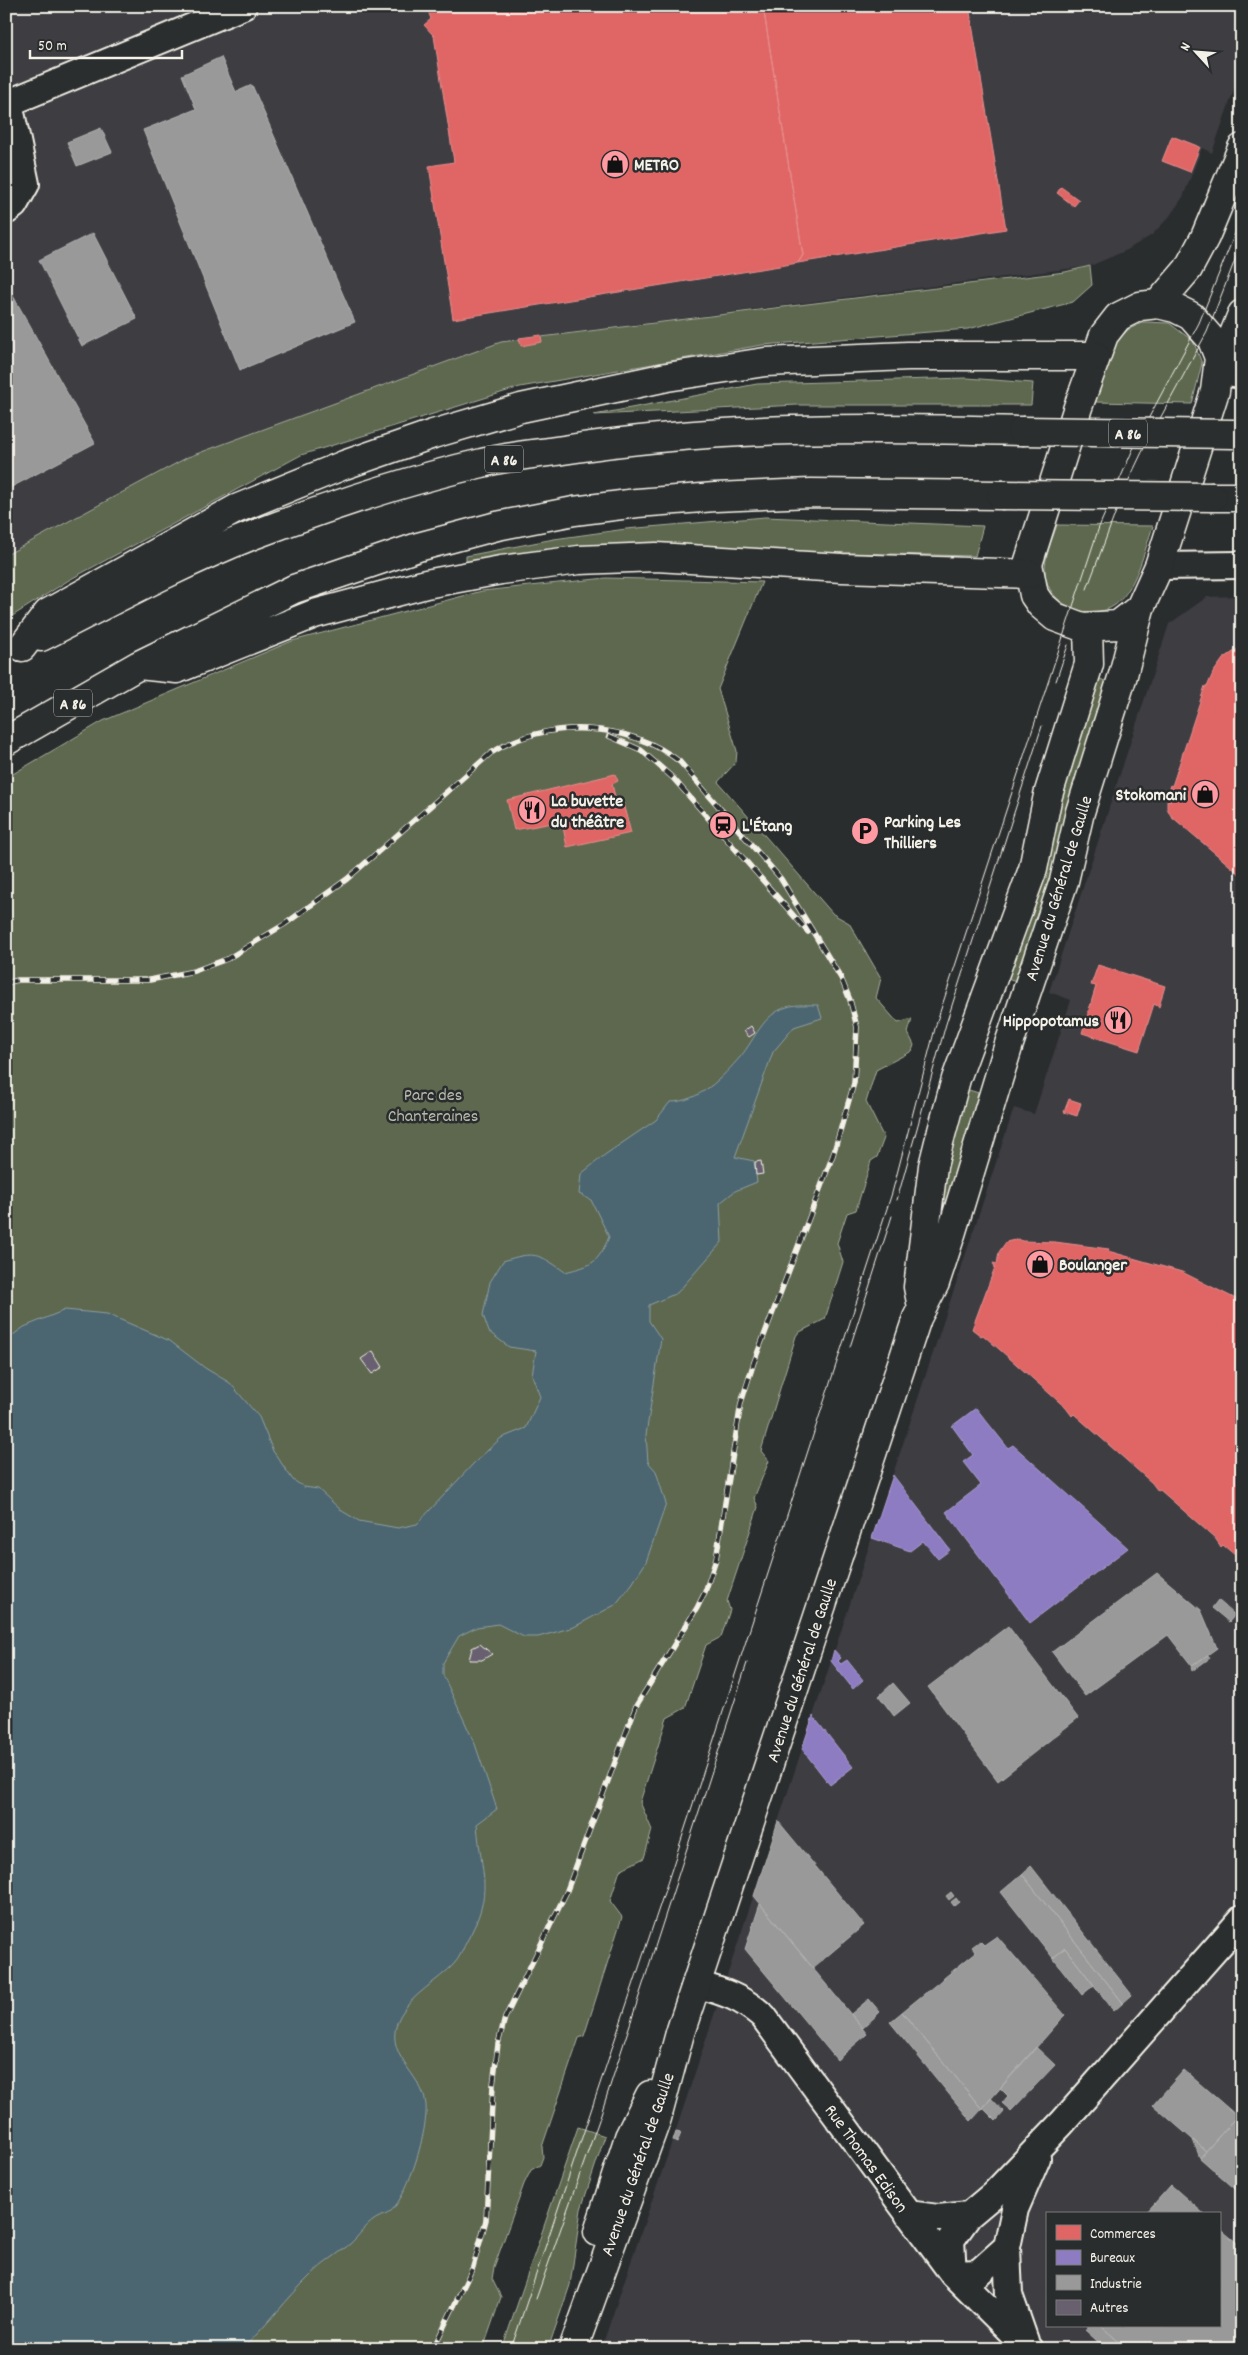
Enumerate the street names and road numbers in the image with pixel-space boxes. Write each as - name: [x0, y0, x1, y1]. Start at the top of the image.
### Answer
- road number: A 86: [1109, 419, 1147, 446]
- road number: A 86: [485, 446, 523, 472]
- road number: A 86: [54, 690, 92, 716]
- street label: Avenue du Général de Gaulle: [1020, 793, 1100, 984]
- street label: Avenue du Général de Gaulle: [762, 1575, 845, 1766]
- street label: Avenue du Général de Gaulle: [596, 2070, 683, 2260]
- street label: Rue Thomas Edison: [817, 2100, 913, 2219]

